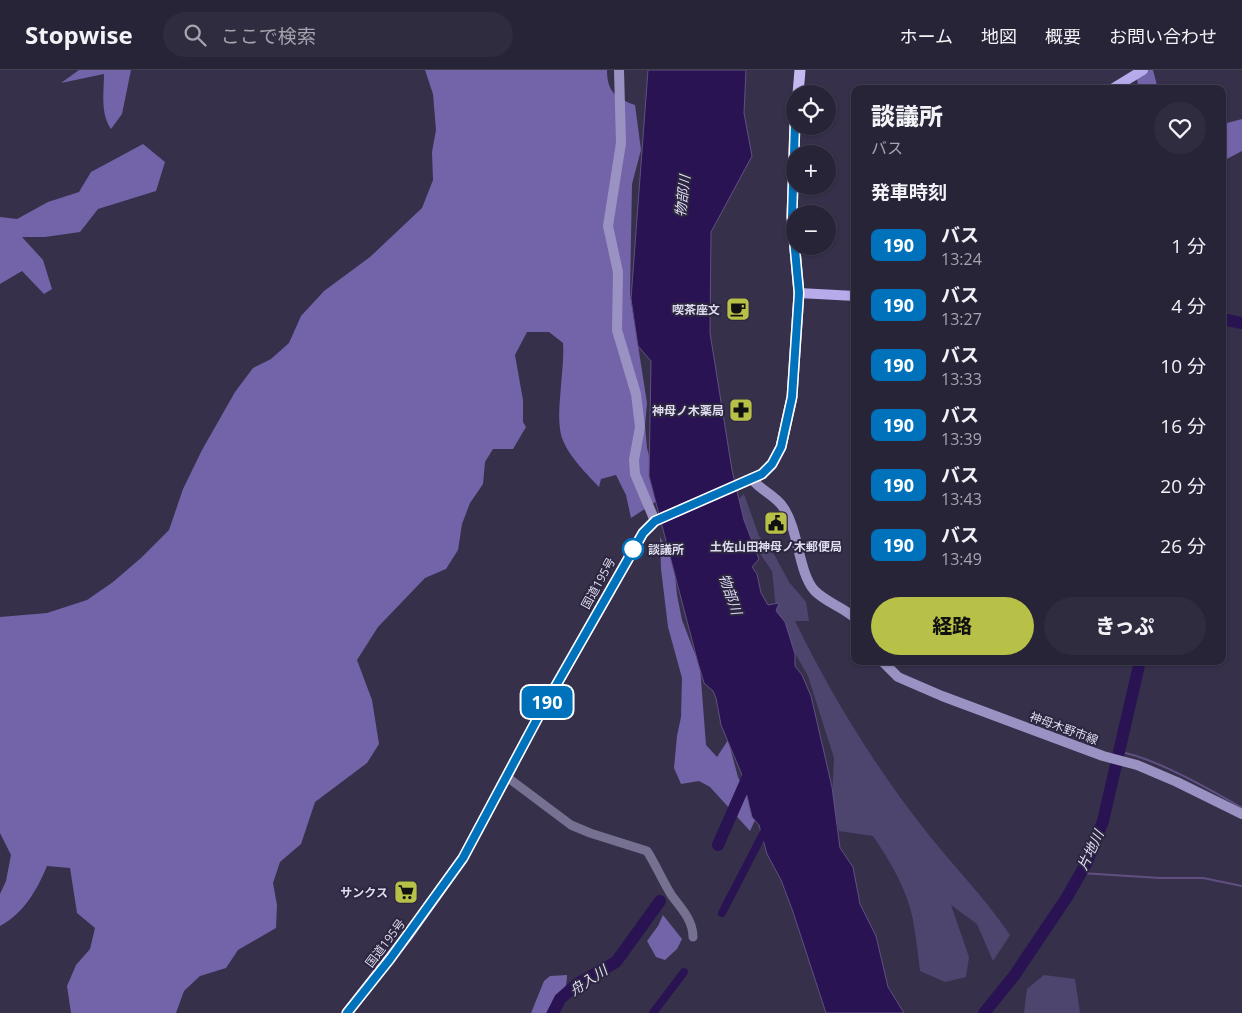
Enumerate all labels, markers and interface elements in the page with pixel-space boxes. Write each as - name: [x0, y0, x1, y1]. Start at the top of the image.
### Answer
- search box: [163, 12, 513, 57]
- text: Stopwise: [25, 18, 133, 51]
- icon: search: [181, 21, 209, 49]
- text: ここで検索: [221, 23, 316, 49]
- text: ホーム: [900, 24, 953, 48]
- text: 地図: [981, 24, 1017, 48]
- text: 概要: [1045, 24, 1081, 48]
- text: お問い合わせ: [1109, 24, 1217, 48]
- map controls: [786, 85, 836, 255]
- button: locate: [786, 85, 836, 135]
- text: 談議所: [871, 99, 943, 132]
- button: heart: [1154, 102, 1206, 154]
- text: バス: [871, 137, 903, 159]
- button: +: [786, 145, 836, 195]
- water label: 物部川: [670, 172, 694, 218]
- text: 発車時刻: [871, 179, 947, 205]
- button: −: [786, 205, 836, 255]
- text: バス: [941, 222, 979, 248]
- text: 190: [883, 233, 914, 257]
- text: 1 分: [1171, 233, 1206, 259]
- text: 13:24: [941, 248, 982, 270]
- text: バス: [941, 282, 979, 308]
- text: 190: [883, 293, 914, 317]
- text: 4 分: [1171, 293, 1206, 319]
- cafe icon: 喫茶座文: [725, 296, 751, 322]
- place label: 喫茶座文: [672, 301, 720, 318]
- text: 13:27: [941, 308, 982, 330]
- text: バス: [941, 342, 979, 368]
- text: 190: [883, 353, 914, 377]
- text: 10 分: [1160, 353, 1206, 379]
- text: 13:33: [941, 368, 982, 390]
- pharmacy icon: 神母ノ木薬局: [728, 397, 754, 423]
- place label: 神母ノ木薬局: [652, 402, 724, 419]
- text: バス: [941, 402, 979, 428]
- text: 190: [883, 413, 914, 437]
- text: 16 分: [1160, 413, 1206, 439]
- text: 13:39: [941, 428, 982, 450]
- text: バス: [941, 462, 979, 488]
- text: 190: [883, 473, 914, 497]
- text: 20 分: [1160, 473, 1206, 499]
- text: 13:43: [941, 488, 982, 510]
- public building icon: 土佐山田神母ノ木郵便局: [763, 510, 789, 536]
- text: バス: [941, 522, 979, 548]
- text: 190: [883, 533, 914, 557]
- text: 26 分: [1160, 533, 1206, 559]
- marker: 談議所: [622, 538, 644, 560]
- place label: 土佐山田神母ノ木郵便局: [710, 538, 842, 555]
- place label: 談議所: [648, 541, 684, 558]
- text: 13:49: [941, 548, 982, 570]
- street label: 国道195号: [577, 554, 619, 612]
- water label: 物部川: [715, 571, 747, 619]
- button: 経路: [871, 597, 1034, 655]
- button: きっぷ: [1044, 597, 1206, 655]
- line badge: 190: [518, 686, 576, 718]
- text: 190: [532, 690, 562, 714]
- street label: 神母木野市線: [1027, 708, 1101, 748]
- water label: 片地川: [1073, 825, 1108, 873]
- supermarket icon: サンクス: [393, 879, 419, 905]
- place label: サンクス: [340, 884, 388, 901]
- street label: 国道195号: [361, 915, 409, 971]
- water label: 舟入川: [565, 959, 612, 1000]

